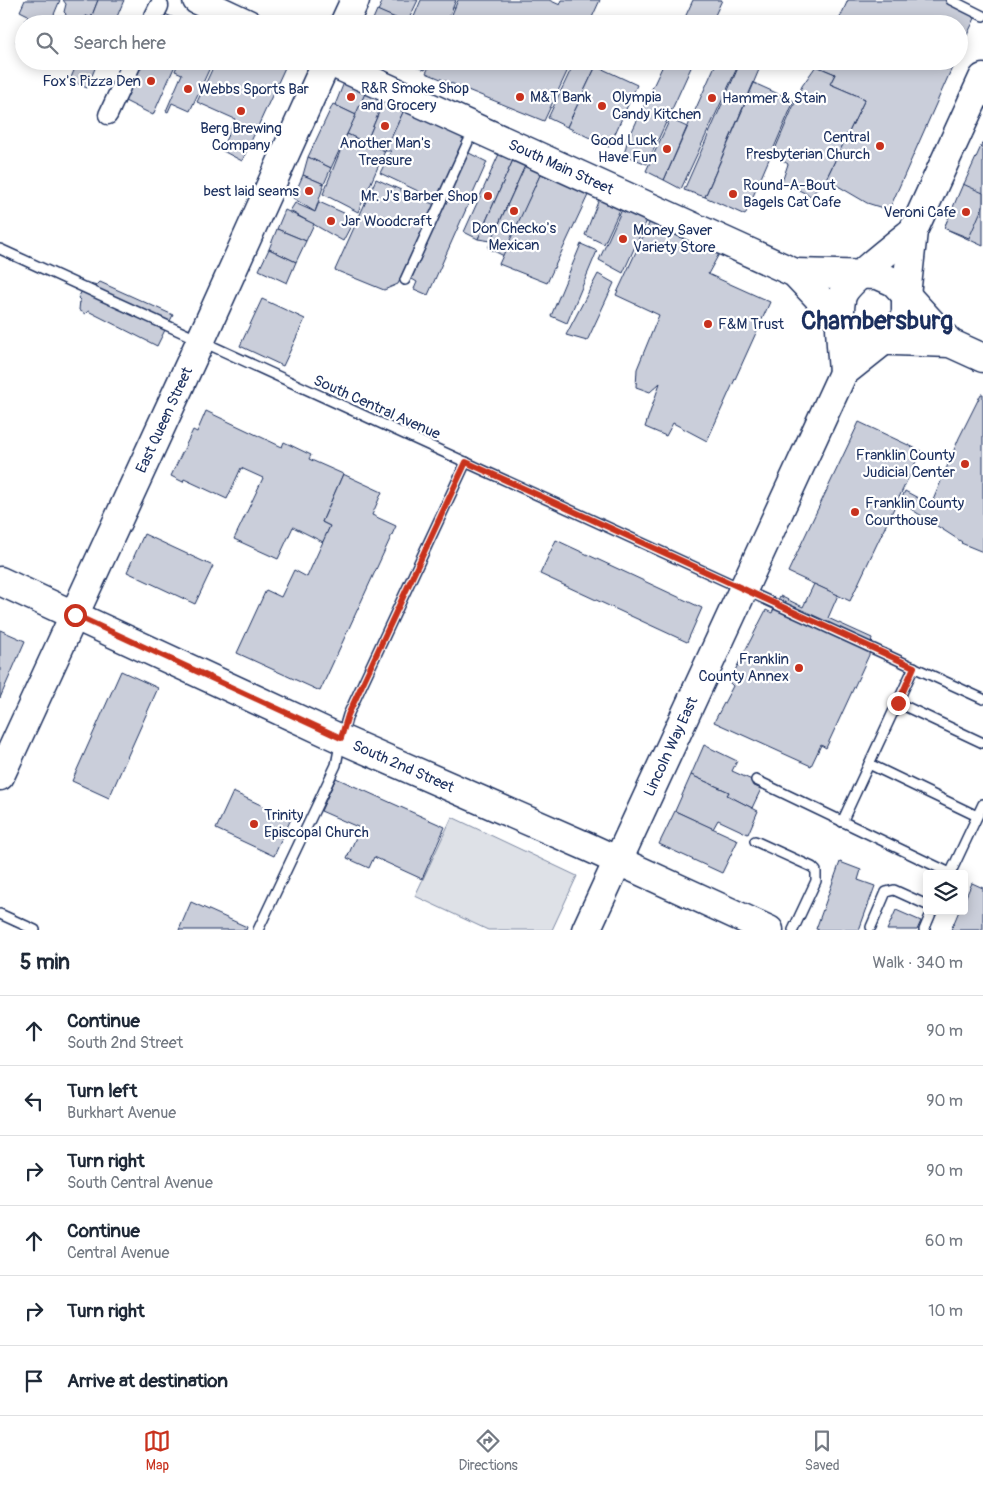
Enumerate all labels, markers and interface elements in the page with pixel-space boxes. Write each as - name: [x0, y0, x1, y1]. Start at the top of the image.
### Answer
- search box: [15, 15, 968, 70]
- icon: search: [33, 29, 61, 57]
- text: Search here: [73, 31, 166, 55]
- place label: Fox's Pizza Den: [43, 72, 141, 91]
- marker: Fox's Pizza Den: [145, 75, 157, 87]
- place label: R&R Smoke Shop and Grocery: [361, 79, 469, 115]
- place label: Webbs Sports Bar: [198, 80, 310, 99]
- marker: Webbs Sports Bar: [182, 83, 194, 95]
- place label: M&T Bank: [530, 88, 592, 107]
- place label: Olympia Candy Kitchen: [612, 88, 701, 124]
- place label: Hammer & Stain: [722, 89, 827, 108]
- marker: R&R Smoke Shop and Grocery: [345, 91, 357, 103]
- marker: M&T Bank: [514, 91, 526, 103]
- marker: Hammer & Stain: [706, 92, 718, 104]
- marker: Olympia Candy Kitchen: [596, 100, 608, 112]
- marker: Berg Brewing Company: [235, 105, 247, 117]
- place label: Berg Brewing Company: [200, 119, 282, 155]
- marker: Another Man's Treasure: [379, 120, 391, 132]
- place label: Central Presbyterian Church: [746, 128, 870, 164]
- place label: Good Luck Have Fun: [590, 131, 658, 167]
- place label: Another Man's Treasure: [339, 134, 431, 170]
- street label: South Main Street: [505, 135, 617, 200]
- marker: Central Presbyterian Church: [874, 140, 886, 152]
- marker: Good Luck Have Fun: [661, 143, 673, 155]
- place label: Round-A-Bout Bagels Cat Cafe: [743, 176, 841, 212]
- place label: best laid seams: [204, 182, 299, 201]
- marker: best laid seams: [303, 185, 315, 197]
- place label: Mr. J's Barber Shop: [361, 187, 478, 206]
- marker: Round-A-Bout Bagels Cat Cafe: [727, 188, 739, 200]
- marker: Mr. J's Barber Shop: [482, 190, 494, 202]
- place label: Veroni Cafe: [883, 203, 957, 222]
- marker: Don Checko's Mexican: [508, 205, 520, 217]
- marker: Veroni Cafe: [960, 206, 972, 218]
- place label: Jar Woodcraft: [341, 212, 433, 231]
- marker: Jar Woodcraft: [325, 215, 337, 227]
- place label: Don Checko's Mexican: [472, 219, 556, 255]
- place label: Money Saver Variety Store: [633, 221, 716, 257]
- marker: Money Saver Variety Store: [617, 233, 629, 245]
- district label: Chambersburg: [801, 306, 953, 337]
- place label: F&M Trust: [718, 315, 785, 334]
- marker: F&M Trust: [702, 318, 714, 330]
- street label: East Queen Street: [132, 363, 198, 476]
- street label: South Central Avenue: [310, 371, 444, 444]
- place label: Franklin County Judicial Center: [856, 446, 956, 482]
- marker: Franklin County Judicial Center: [959, 458, 971, 470]
- place label: Franklin County Courthouse: [865, 494, 965, 530]
- marker: Franklin County Courthouse: [849, 506, 861, 518]
- route start: [64, 604, 87, 627]
- place label: Franklin County Annex: [698, 650, 789, 686]
- marker: Franklin County Annex: [793, 662, 805, 674]
- route end: [887, 692, 910, 715]
- street label: Lincoln Way East: [640, 693, 703, 800]
- street label: South 2nd Street: [350, 736, 458, 798]
- place label: Trinity Episcopal Church: [264, 806, 369, 842]
- marker: Trinity Episcopal Church: [248, 818, 260, 830]
- map controls: [923, 870, 968, 915]
- button: layers: [923, 870, 968, 915]
- text: 5 min: [20, 949, 70, 976]
- text: Walk · 340 m: [872, 953, 963, 973]
- text: Continue: [67, 1009, 140, 1033]
- icon: ahead: [20, 1017, 48, 1045]
- text: 90 m: [926, 1021, 963, 1041]
- text: South 2nd Street: [67, 1033, 183, 1053]
- text: Turn left: [67, 1079, 137, 1103]
- icon: left: [20, 1087, 48, 1115]
- text: 90 m: [926, 1091, 963, 1111]
- text: Burkhart Avenue: [67, 1103, 176, 1123]
- text: Turn right: [67, 1149, 145, 1173]
- icon: right: [20, 1157, 48, 1185]
- text: 90 m: [926, 1161, 963, 1181]
- text: South Central Avenue: [67, 1173, 213, 1193]
- text: Continue: [67, 1219, 140, 1243]
- icon: ahead: [20, 1227, 48, 1255]
- text: 60 m: [925, 1231, 963, 1251]
- text: Central Avenue: [67, 1243, 169, 1263]
- icon: right: [20, 1297, 48, 1325]
- text: Turn right: [67, 1299, 145, 1323]
- text: 10 m: [928, 1301, 963, 1321]
- icon: arrive: [20, 1367, 48, 1395]
- text: Arrive at destination: [67, 1369, 228, 1393]
- tab: Map: [143, 1427, 171, 1474]
- tab: Directions: [458, 1427, 518, 1474]
- tab: Saved: [805, 1427, 840, 1474]

